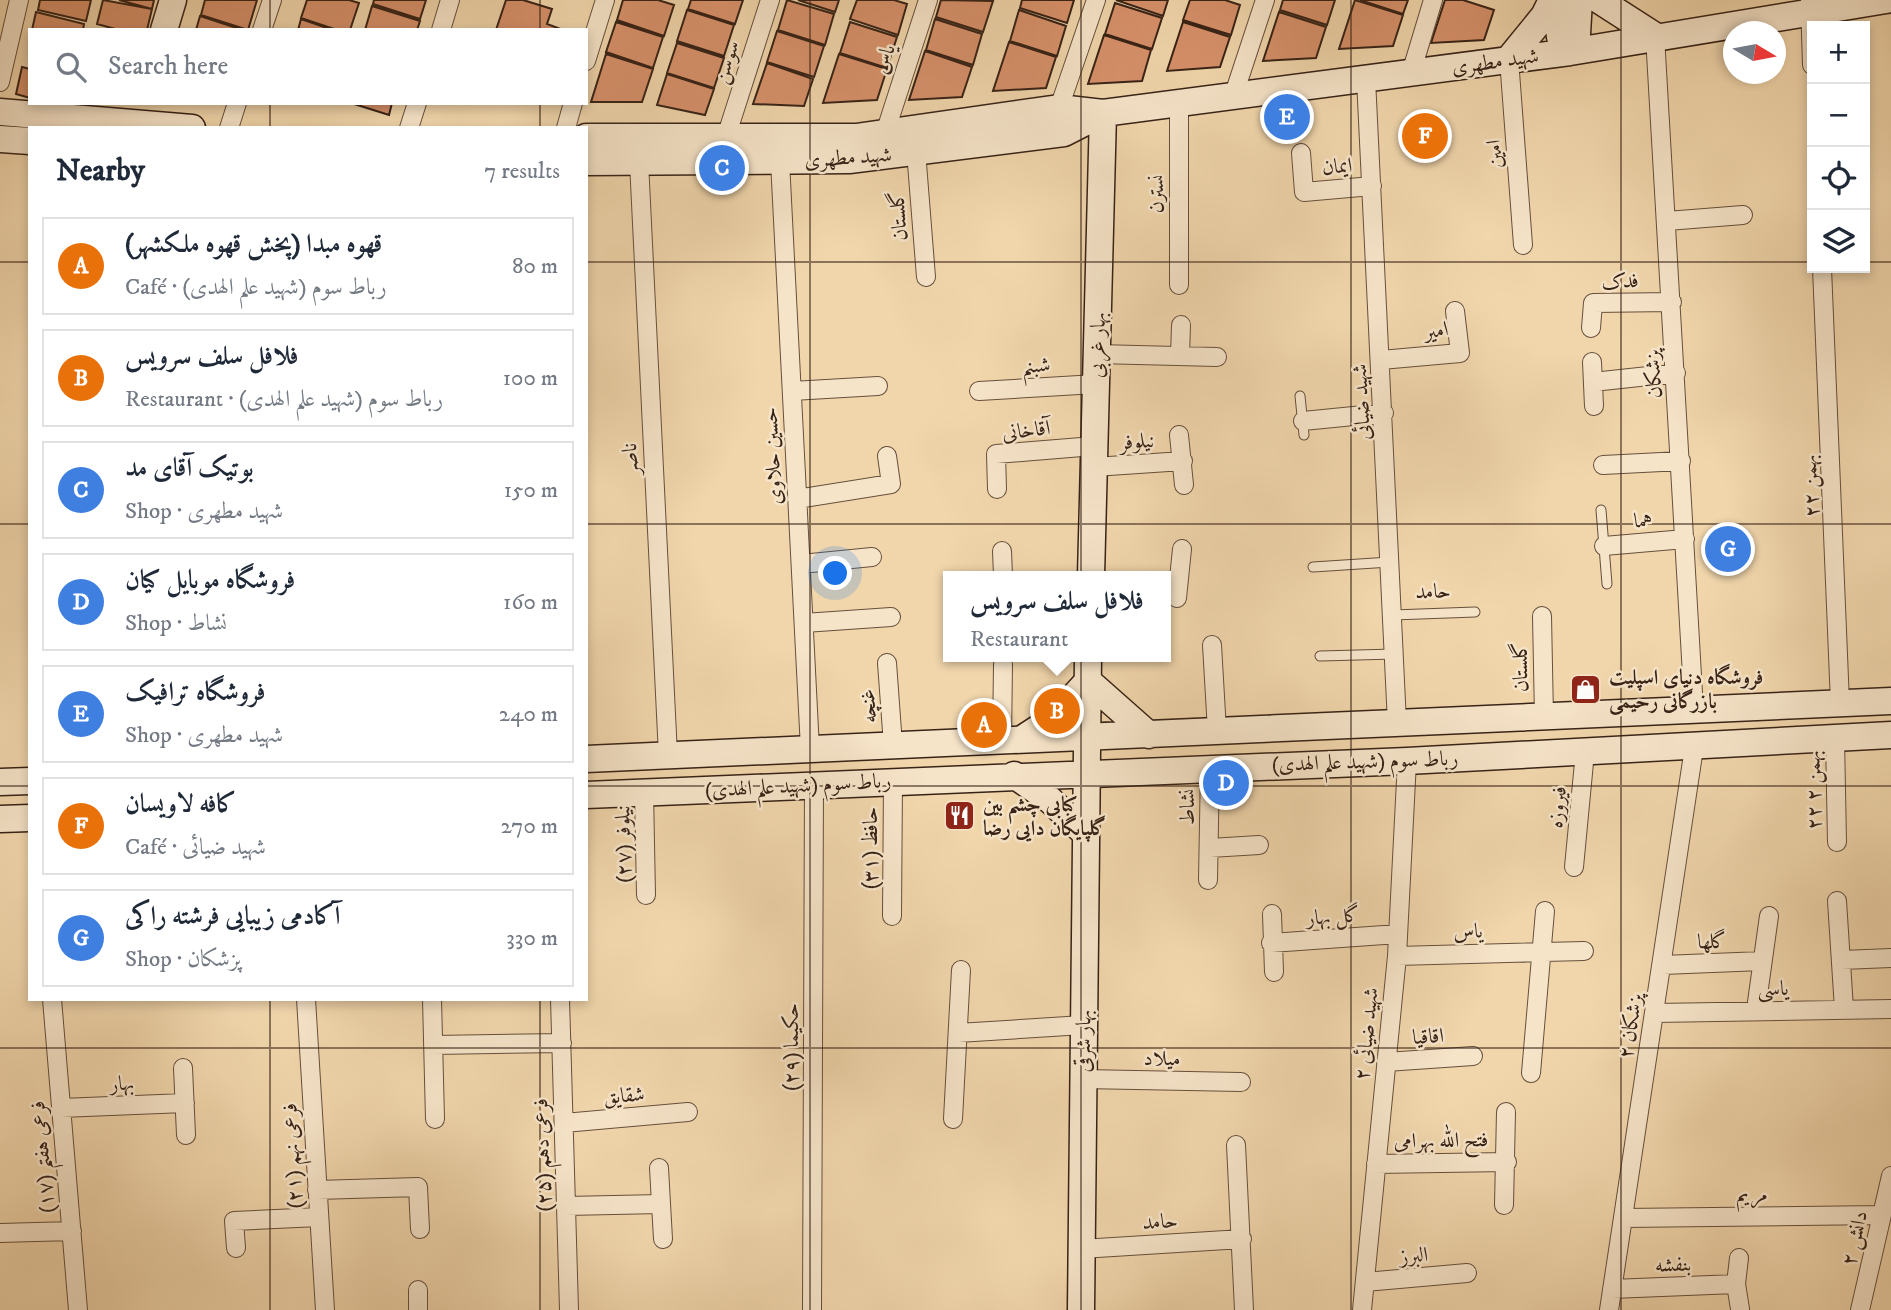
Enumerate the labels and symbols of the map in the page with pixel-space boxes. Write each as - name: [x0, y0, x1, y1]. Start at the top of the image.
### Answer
- north arrow: [1723, 21, 1786, 84]
- street label: سوسن: [708, 37, 746, 87]
- street label: یاس: [868, 40, 902, 77]
- street label: شهید مطهری: [1450, 43, 1540, 81]
- pin: E: [1264, 91, 1310, 143]
- pin: F: [1402, 110, 1448, 162]
- street label: امین: [1481, 139, 1509, 169]
- pin: C: [699, 142, 745, 194]
- street label: شهید مطهری: [803, 142, 893, 174]
- street label: ایمان: [1321, 153, 1353, 181]
- street label: نسترن: [1144, 175, 1170, 213]
- street label: گلستان: [883, 190, 914, 242]
- street label: فدک: [1601, 268, 1639, 296]
- street label: بهار غربی: [1084, 312, 1113, 379]
- street label: امیر: [1420, 316, 1450, 346]
- street label: پزشکان: [1640, 347, 1668, 399]
- street label: شبنم: [1021, 352, 1052, 387]
- street label: شهید ضیائی: [1347, 363, 1377, 441]
- street label: حسین حلاوی: [757, 406, 789, 505]
- street label: آقاخانی: [1000, 414, 1054, 447]
- street label: نیلوفر: [1117, 428, 1155, 456]
- street label: ناصر: [617, 442, 645, 477]
- street label: ۲۲ بهمن: [1796, 454, 1826, 518]
- street label: هما: [1633, 507, 1654, 535]
- pin: G: [1705, 523, 1751, 575]
- your location: [818, 556, 852, 590]
- street label: حامد: [1415, 578, 1451, 606]
- street label: گلستان: [1507, 642, 1534, 692]
- place label: فروشگاه دنیای اسپلیت بازرگانی رحیمی: [1609, 663, 1764, 715]
- shop icon: فروشگاه دنیای اسپلیت بازرگانی رحیمی: [1569, 672, 1603, 706]
- pin: B: [1034, 685, 1080, 737]
- street label: غنچه: [855, 688, 883, 724]
- pin: A: [961, 699, 1007, 751]
- street label: رباط سوم (شهید علم الهدی): [1271, 746, 1459, 785]
- street label: ۲۲ بهمن ۲: [1800, 750, 1828, 830]
- pin: D: [1203, 757, 1249, 809]
- street label: رباط سوم (شهید علم الهدی): [704, 768, 892, 811]
- street label: فیروزه: [1543, 785, 1573, 829]
- street label: نشاط: [1175, 789, 1201, 825]
- place label: کبابی چشم بین گلپایگان دایی رضا: [983, 792, 1107, 842]
- restaurant icon: کبابی چشم بین گلپایگان دایی رضا: [943, 799, 977, 833]
- street label: نیلوفر (۲۷): [610, 805, 638, 883]
- street label: حافظ (۳۱): [858, 807, 884, 889]
- street label: گل بهار: [1303, 901, 1361, 933]
- street label: یاس: [1453, 918, 1484, 946]
- street label: گلها: [1697, 927, 1727, 956]
- street label: یاسی: [1757, 976, 1790, 1003]
- street label: شهید ضیائی ۲: [1349, 986, 1385, 1082]
- street label: پزشکان ۲: [1613, 989, 1649, 1061]
- street label: حکیما (۲۹): [779, 1003, 805, 1091]
- street label: بهار شرقی: [1070, 1009, 1098, 1073]
- street label: اقاقیا: [1411, 1023, 1445, 1051]
- street label: میلاد: [1143, 1046, 1181, 1072]
- street label: بهار: [107, 1070, 135, 1098]
- street label: شقایق: [602, 1081, 646, 1111]
- street label: فرعی دهم (۲۵): [528, 1098, 564, 1212]
- street label: فرعی هفتم (۱۷): [25, 1099, 68, 1214]
- street label: فرعی نهم (۲۱): [277, 1102, 315, 1209]
- street label: فتح الله بهرامی: [1393, 1122, 1489, 1160]
- street label: مریم: [1736, 1182, 1768, 1212]
- street label: حامد: [1141, 1208, 1179, 1236]
- street label: دانش ۲: [1836, 1208, 1874, 1268]
- street label: البرز: [1397, 1242, 1429, 1270]
- street label: بنفشه: [1654, 1251, 1692, 1279]

